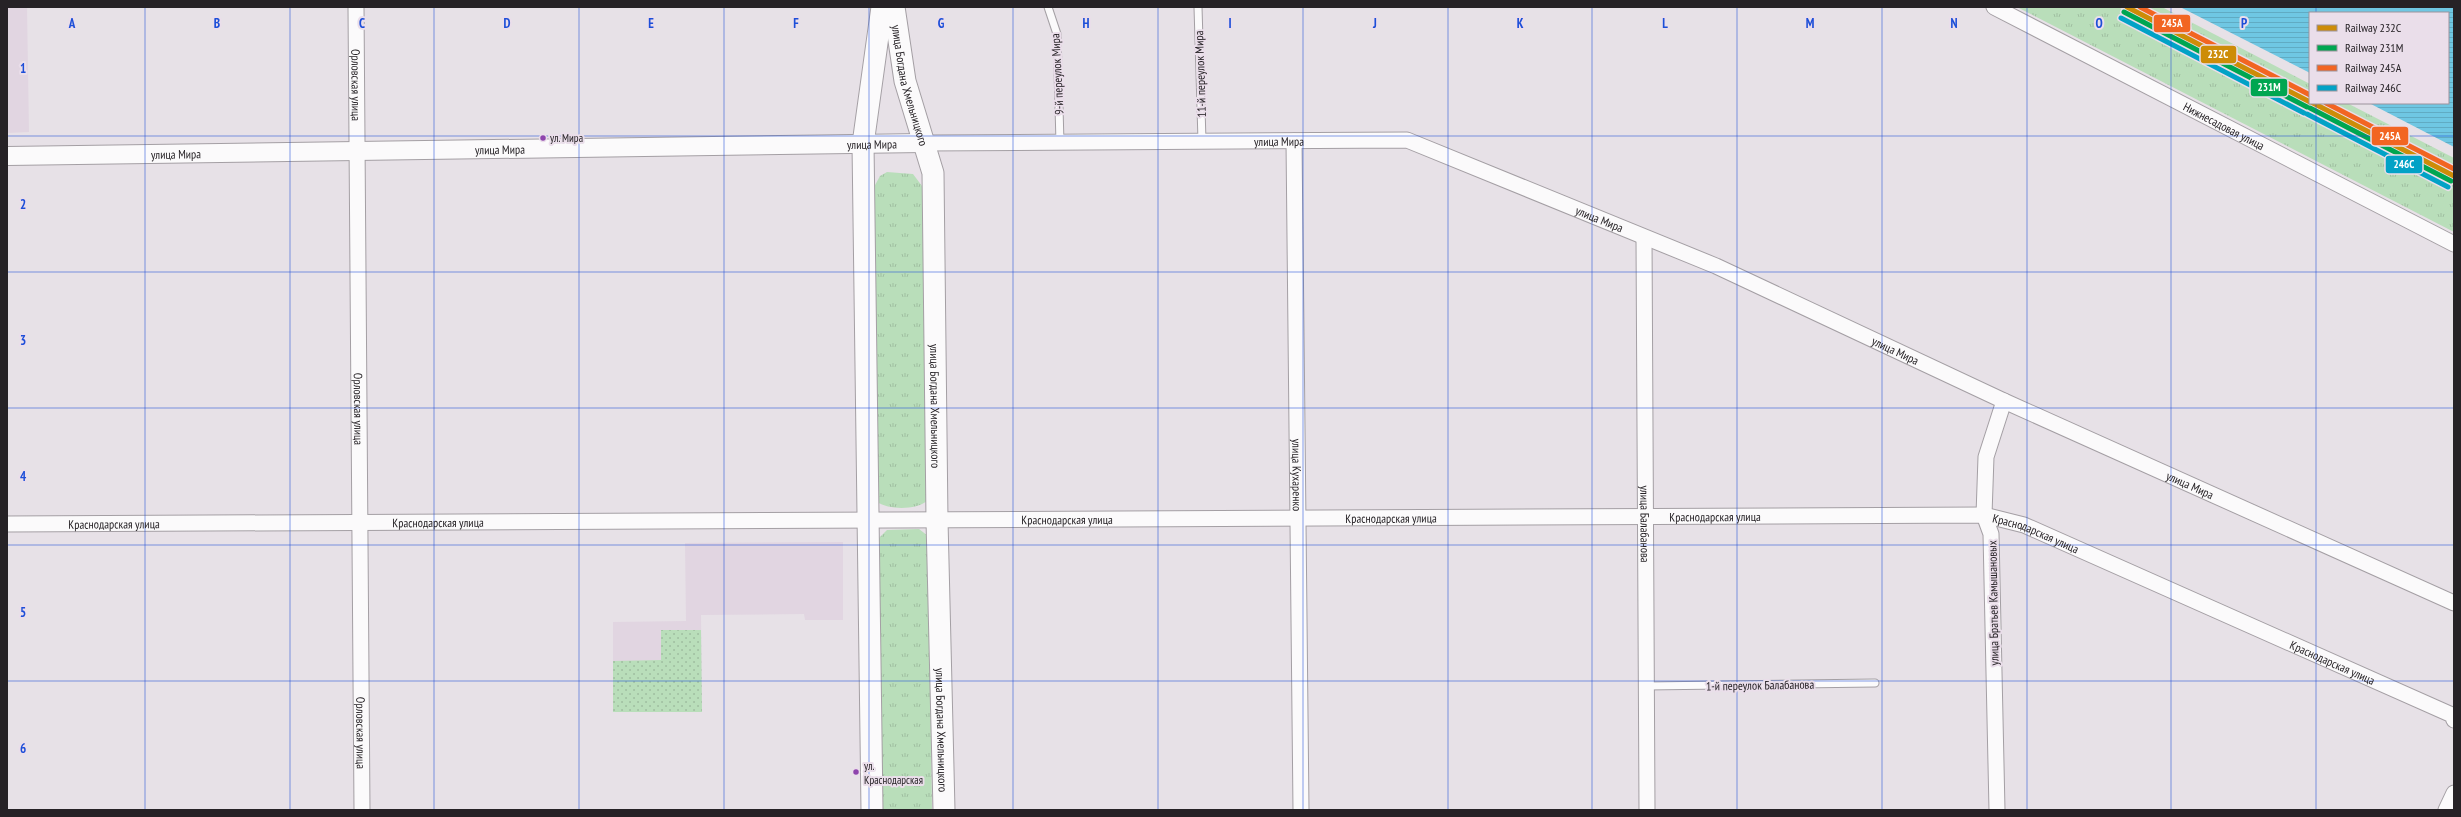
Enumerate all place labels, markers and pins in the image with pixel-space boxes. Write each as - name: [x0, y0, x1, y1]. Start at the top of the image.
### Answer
- place label: ул. Мира: [550, 131, 583, 145]
- marker: ул. Мира: [538, 133, 548, 143]
- place label: ул. Краснодарская: [864, 759, 923, 787]
- marker: ул. Краснодарская: [851, 767, 861, 777]

